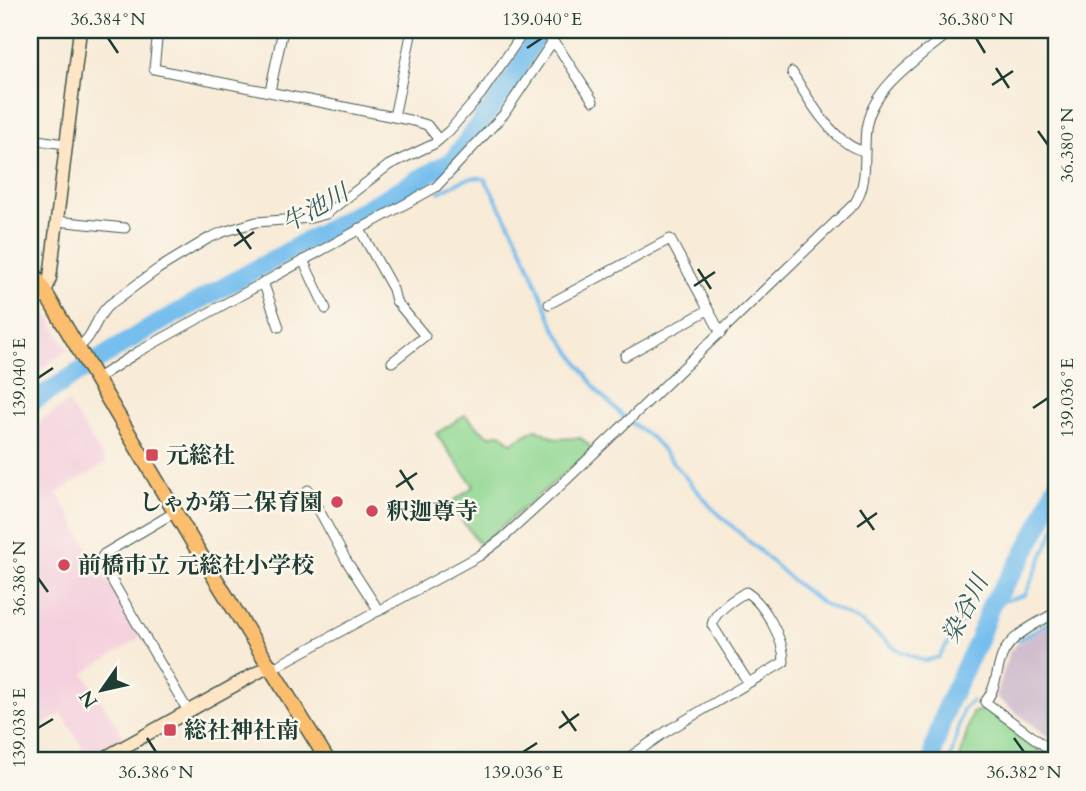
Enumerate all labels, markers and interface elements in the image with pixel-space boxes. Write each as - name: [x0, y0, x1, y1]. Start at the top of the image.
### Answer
- text: 36.384°N: [70, 7, 146, 32]
- text: 139.040°E: [502, 7, 582, 32]
- text: 36.380°N: [938, 7, 1014, 32]
- text: 36.380°N: [1055, 107, 1080, 183]
- water label: 牛池川: [276, 175, 357, 240]
- text: 139.040°E: [7, 338, 32, 418]
- text: 139.036°E: [1055, 358, 1080, 438]
- place label: 元総社: [166, 440, 235, 471]
- marker: 元総社: [144, 447, 160, 463]
- place label: しゃか第二保育園: [139, 487, 323, 518]
- marker: しゃか第二保育園: [329, 494, 345, 510]
- place label: 釈迦尊寺: [386, 496, 478, 527]
- marker: 釈迦尊寺: [364, 503, 380, 519]
- text: 36.386°N: [7, 540, 32, 616]
- place label: 前橋市立 元総社小学校: [78, 550, 314, 581]
- marker: 前橋市立 元総社小学校: [56, 557, 72, 573]
- water label: 染谷川: [934, 567, 998, 649]
- north arrow: [66, 654, 136, 724]
- text: N: [73, 684, 104, 713]
- text: 139.038°E: [7, 688, 32, 768]
- place label: 総社神社南: [184, 715, 299, 746]
- marker: 総社神社南: [162, 722, 178, 738]
- text: 36.386°N: [118, 760, 194, 785]
- text: 139.036°E: [483, 760, 563, 785]
- text: 36.382°N: [986, 760, 1062, 785]

